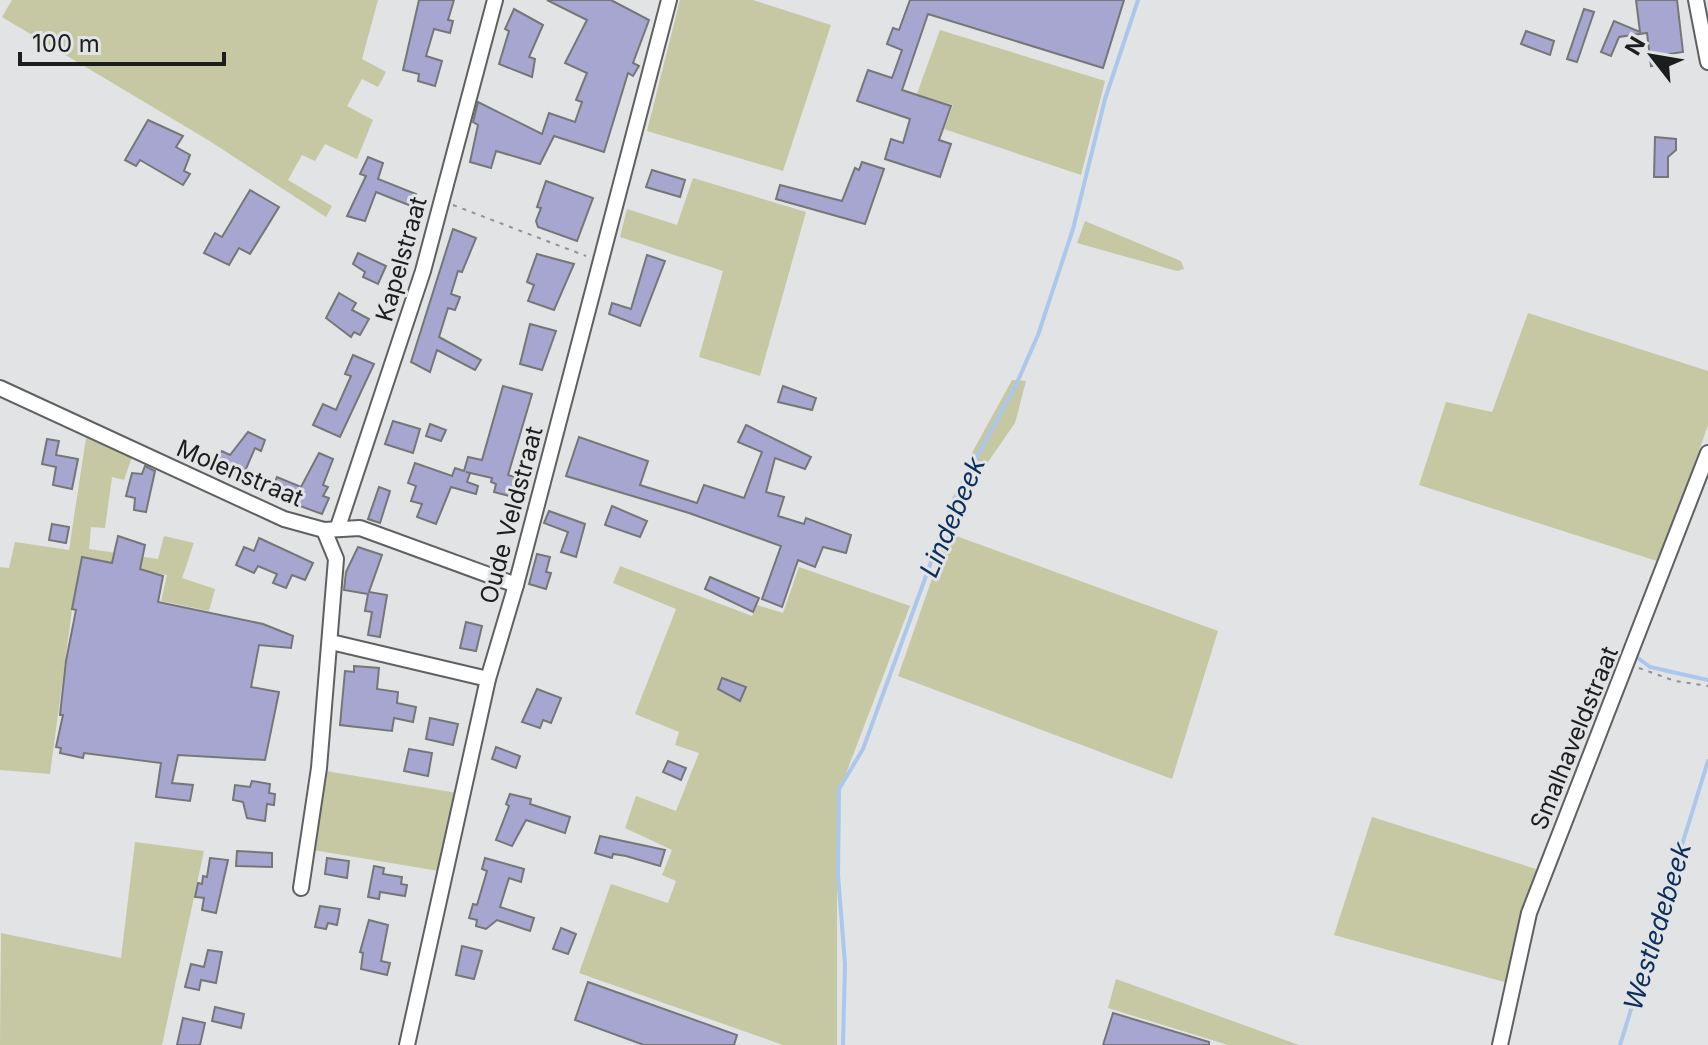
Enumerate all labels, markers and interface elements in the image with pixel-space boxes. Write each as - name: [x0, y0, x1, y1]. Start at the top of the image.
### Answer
- scale bar: [20, 16, 224, 66]
- north arrow: [1612, 16, 1692, 96]
- text: 100 m: [32, 29, 100, 58]
- text: N: [1619, 32, 1650, 60]
- street label: Kapelstraat: [369, 193, 433, 325]
- street label: Oude Veldstraat: [473, 423, 549, 607]
- street label: Molenstraat: [172, 433, 308, 513]
- water label: Lindebeek: [913, 452, 991, 582]
- street label: Smalhaveldstraat: [1524, 642, 1624, 834]
- water label: Westledebeek: [1617, 838, 1697, 1014]

